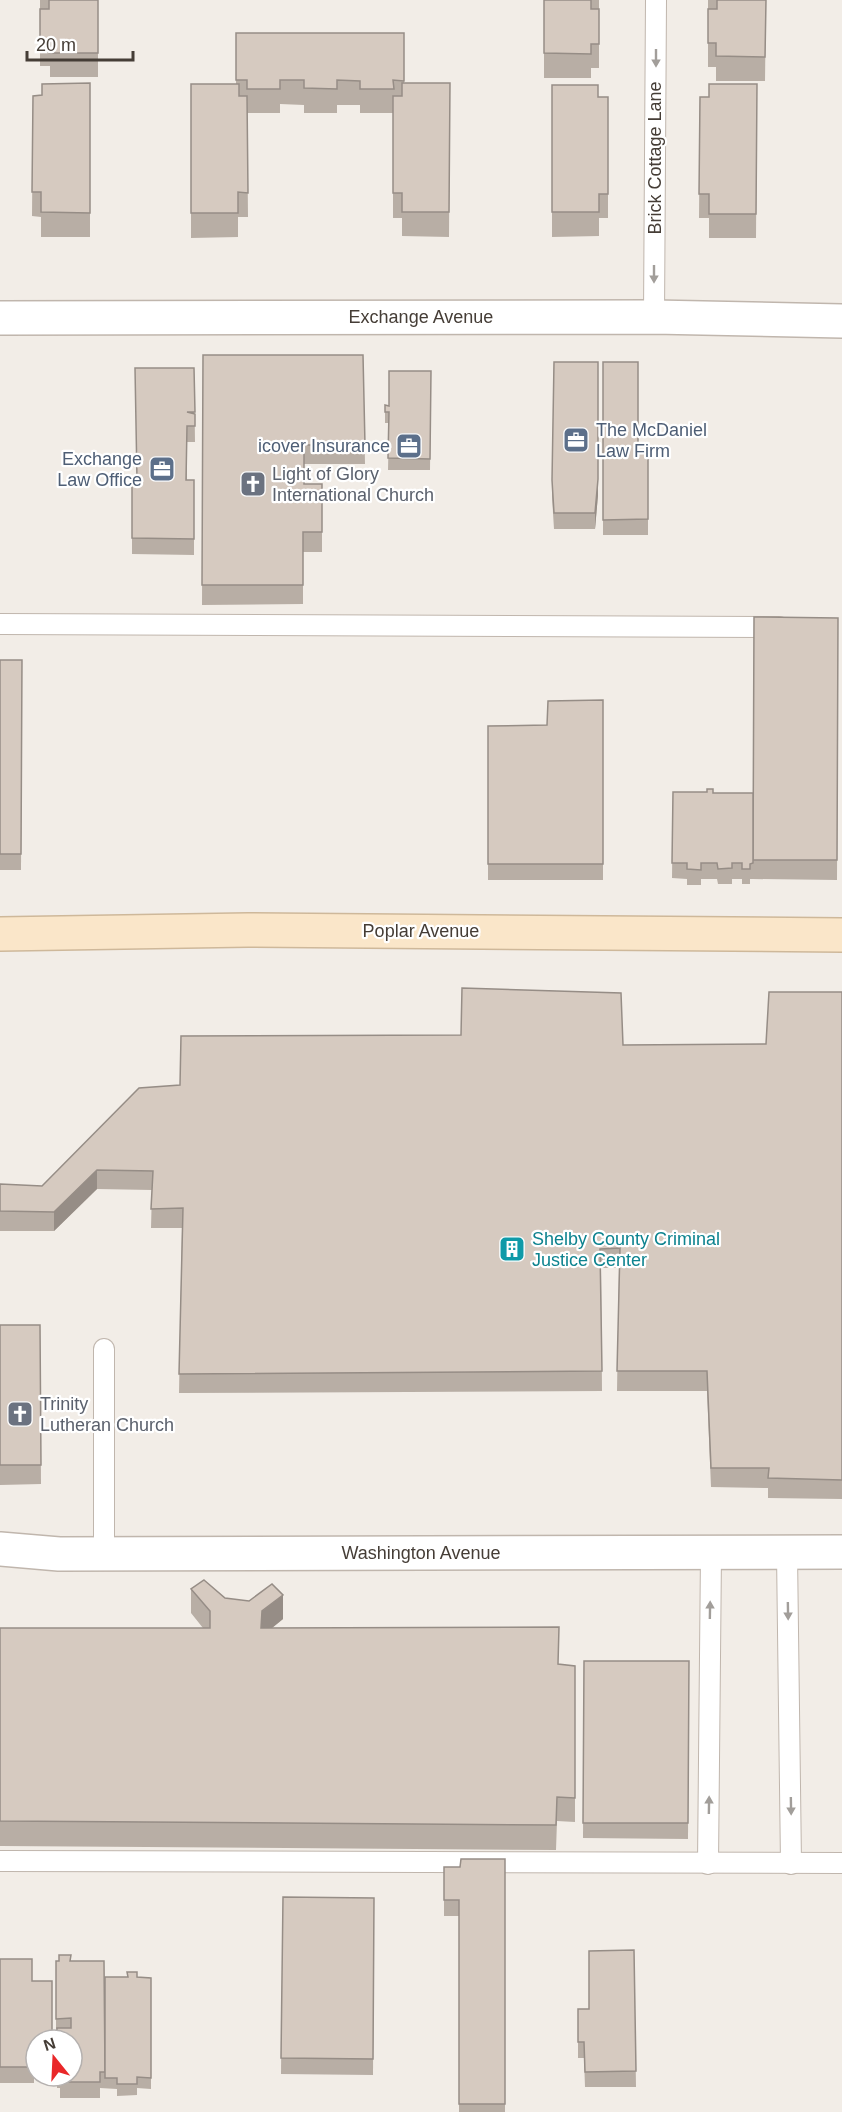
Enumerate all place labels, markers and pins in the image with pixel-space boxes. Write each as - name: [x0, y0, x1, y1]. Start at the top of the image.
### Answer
- place label: The McDaniel Law Firm: [596, 420, 707, 461]
- office icon: The McDaniel Law Firm: [561, 425, 591, 455]
- office icon: icover Insurance: [394, 431, 424, 461]
- place label: icover Insurance: [258, 436, 390, 456]
- place label: Exchange Law Office: [57, 449, 142, 490]
- office icon: Exchange Law Office: [147, 454, 177, 484]
- place label: Light of Glory International Church: [272, 464, 434, 505]
- church icon: Light of Glory International Church: [238, 469, 268, 499]
- place label: Shelby County Criminal Justice Center: [532, 1229, 720, 1270]
- building icon: Shelby County Criminal Justice Center: [497, 1234, 527, 1264]
- place label: Trinity Lutheran Church: [40, 1394, 174, 1435]
- church icon: Trinity Lutheran Church: [5, 1399, 35, 1429]

